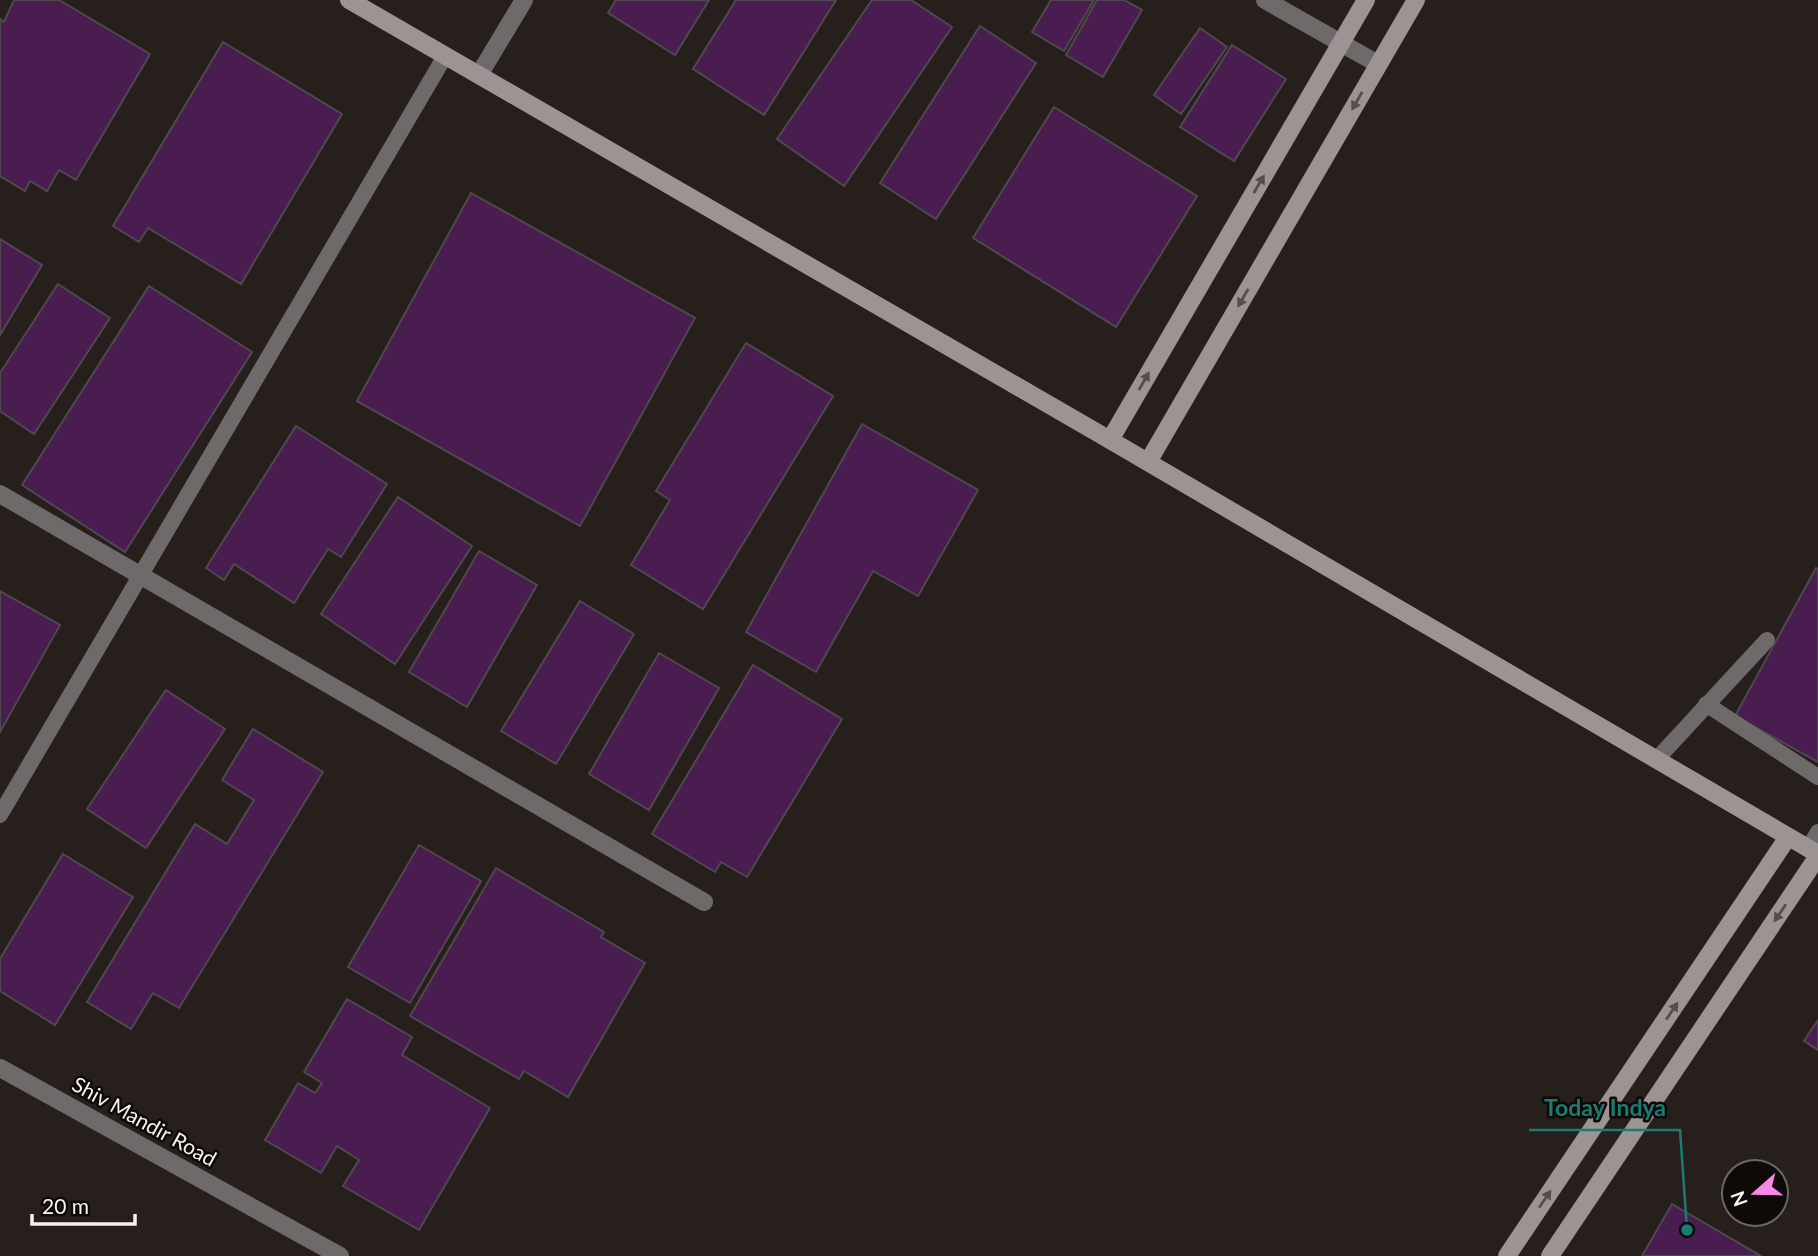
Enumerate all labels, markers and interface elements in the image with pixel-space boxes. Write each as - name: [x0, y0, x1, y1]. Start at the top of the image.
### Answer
- one-way arrow: [1351, 92, 1363, 111]
- one-way arrow: [1253, 175, 1265, 194]
- one-way arrow: [1237, 289, 1249, 308]
- one-way arrow: [1138, 371, 1151, 390]
- one-way arrow: [1773, 904, 1787, 922]
- one-way arrow: [1665, 1001, 1678, 1020]
- street label: Shiv Mandir Road: [68, 1071, 221, 1171]
- callout: Today Indya: [1529, 1086, 1680, 1130]
- text: Today Indya: [1544, 1093, 1666, 1121]
- north arrow: [1720, 1158, 1790, 1228]
- scale bar: [32, 1182, 135, 1226]
- text: N: [1725, 1188, 1752, 1210]
- one-way arrow: [1538, 1190, 1551, 1209]
- text: 20 m: [42, 1193, 89, 1218]

